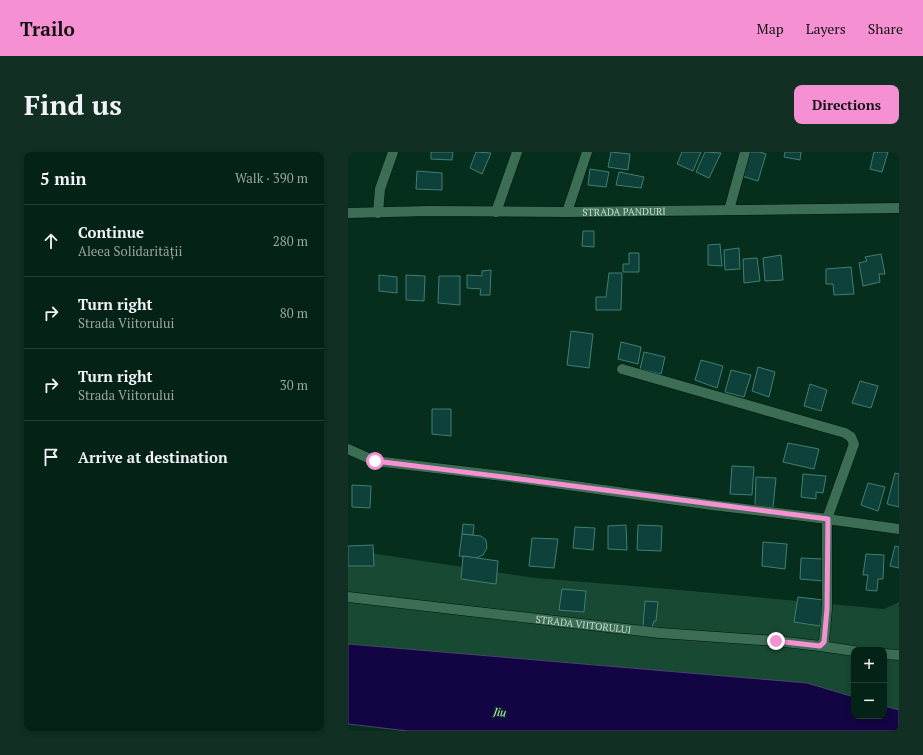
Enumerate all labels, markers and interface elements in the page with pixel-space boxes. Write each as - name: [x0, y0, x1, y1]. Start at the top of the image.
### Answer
- text: Trailo: [20, 16, 75, 41]
- text: Map: [757, 19, 784, 38]
- text: Layers: [806, 19, 846, 38]
- text: Share: [868, 19, 903, 38]
- button: Directions: [794, 85, 899, 124]
- text: Find us: [24, 86, 122, 123]
- text: 5 min: [40, 167, 87, 190]
- text: Walk · 390 m: [235, 169, 308, 187]
- street label: STRADA PANDURI: [582, 204, 666, 218]
- text: Continue: [78, 222, 144, 242]
- icon: ahead: [40, 230, 62, 252]
- text: 280 m: [273, 232, 308, 250]
- text: Aleea Solidarității: [78, 242, 182, 260]
- text: Turn right: [78, 294, 153, 314]
- icon: right: [40, 302, 62, 324]
- text: 80 m: [280, 304, 308, 322]
- text: Strada Viitorului: [78, 314, 174, 332]
- text: Turn right: [78, 366, 153, 386]
- icon: right: [40, 374, 62, 396]
- text: 30 m: [280, 376, 308, 394]
- text: Strada Viitorului: [78, 386, 174, 404]
- icon: arrive: [40, 446, 62, 468]
- text: Arrive at destination: [78, 447, 228, 467]
- route start: [366, 452, 384, 470]
- street label: STRADA VIITORULUI: [535, 612, 632, 636]
- route end: [767, 632, 785, 650]
- map controls: [851, 647, 887, 719]
- button: +: [851, 647, 887, 683]
- button: −: [851, 683, 887, 719]
- water label: Jiu: [492, 704, 507, 720]

